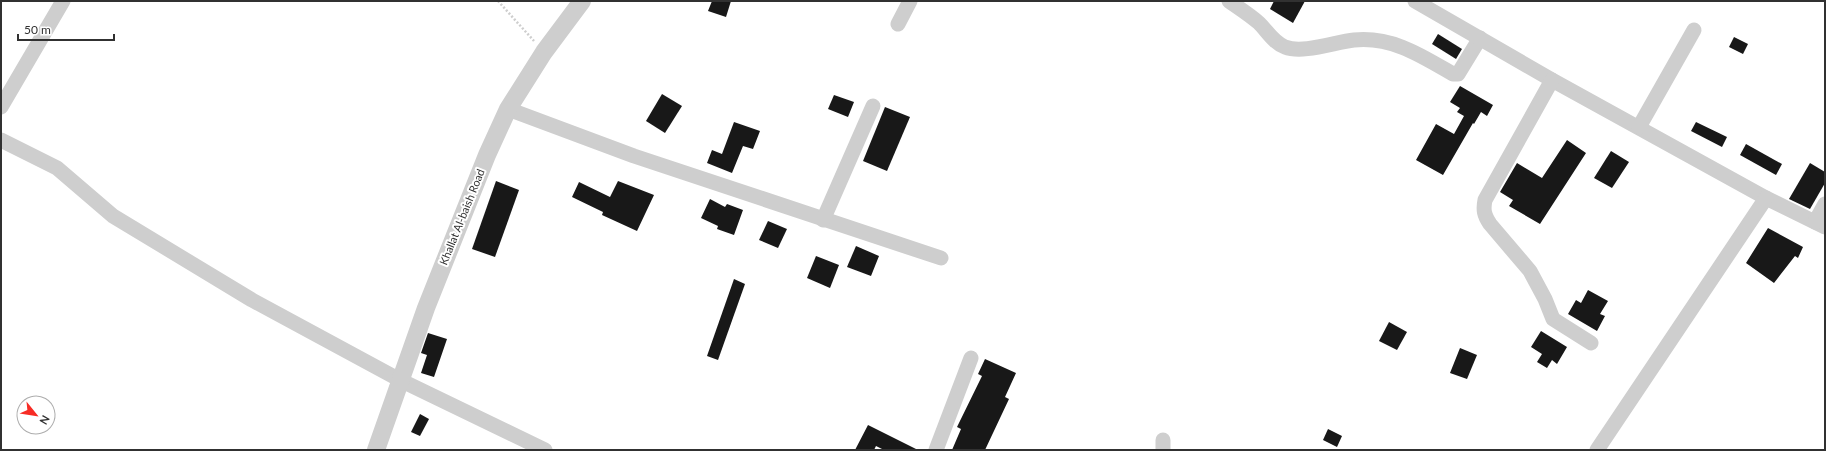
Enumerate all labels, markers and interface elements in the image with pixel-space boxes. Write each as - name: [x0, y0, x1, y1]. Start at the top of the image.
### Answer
- scale bar: [18, 16, 114, 42]
- text: 50 m: [24, 22, 51, 37]
- street label: Khallat Al-baish Road: [436, 167, 487, 267]
- north arrow: [16, 395, 56, 435]
- text: N: [37, 413, 53, 427]

